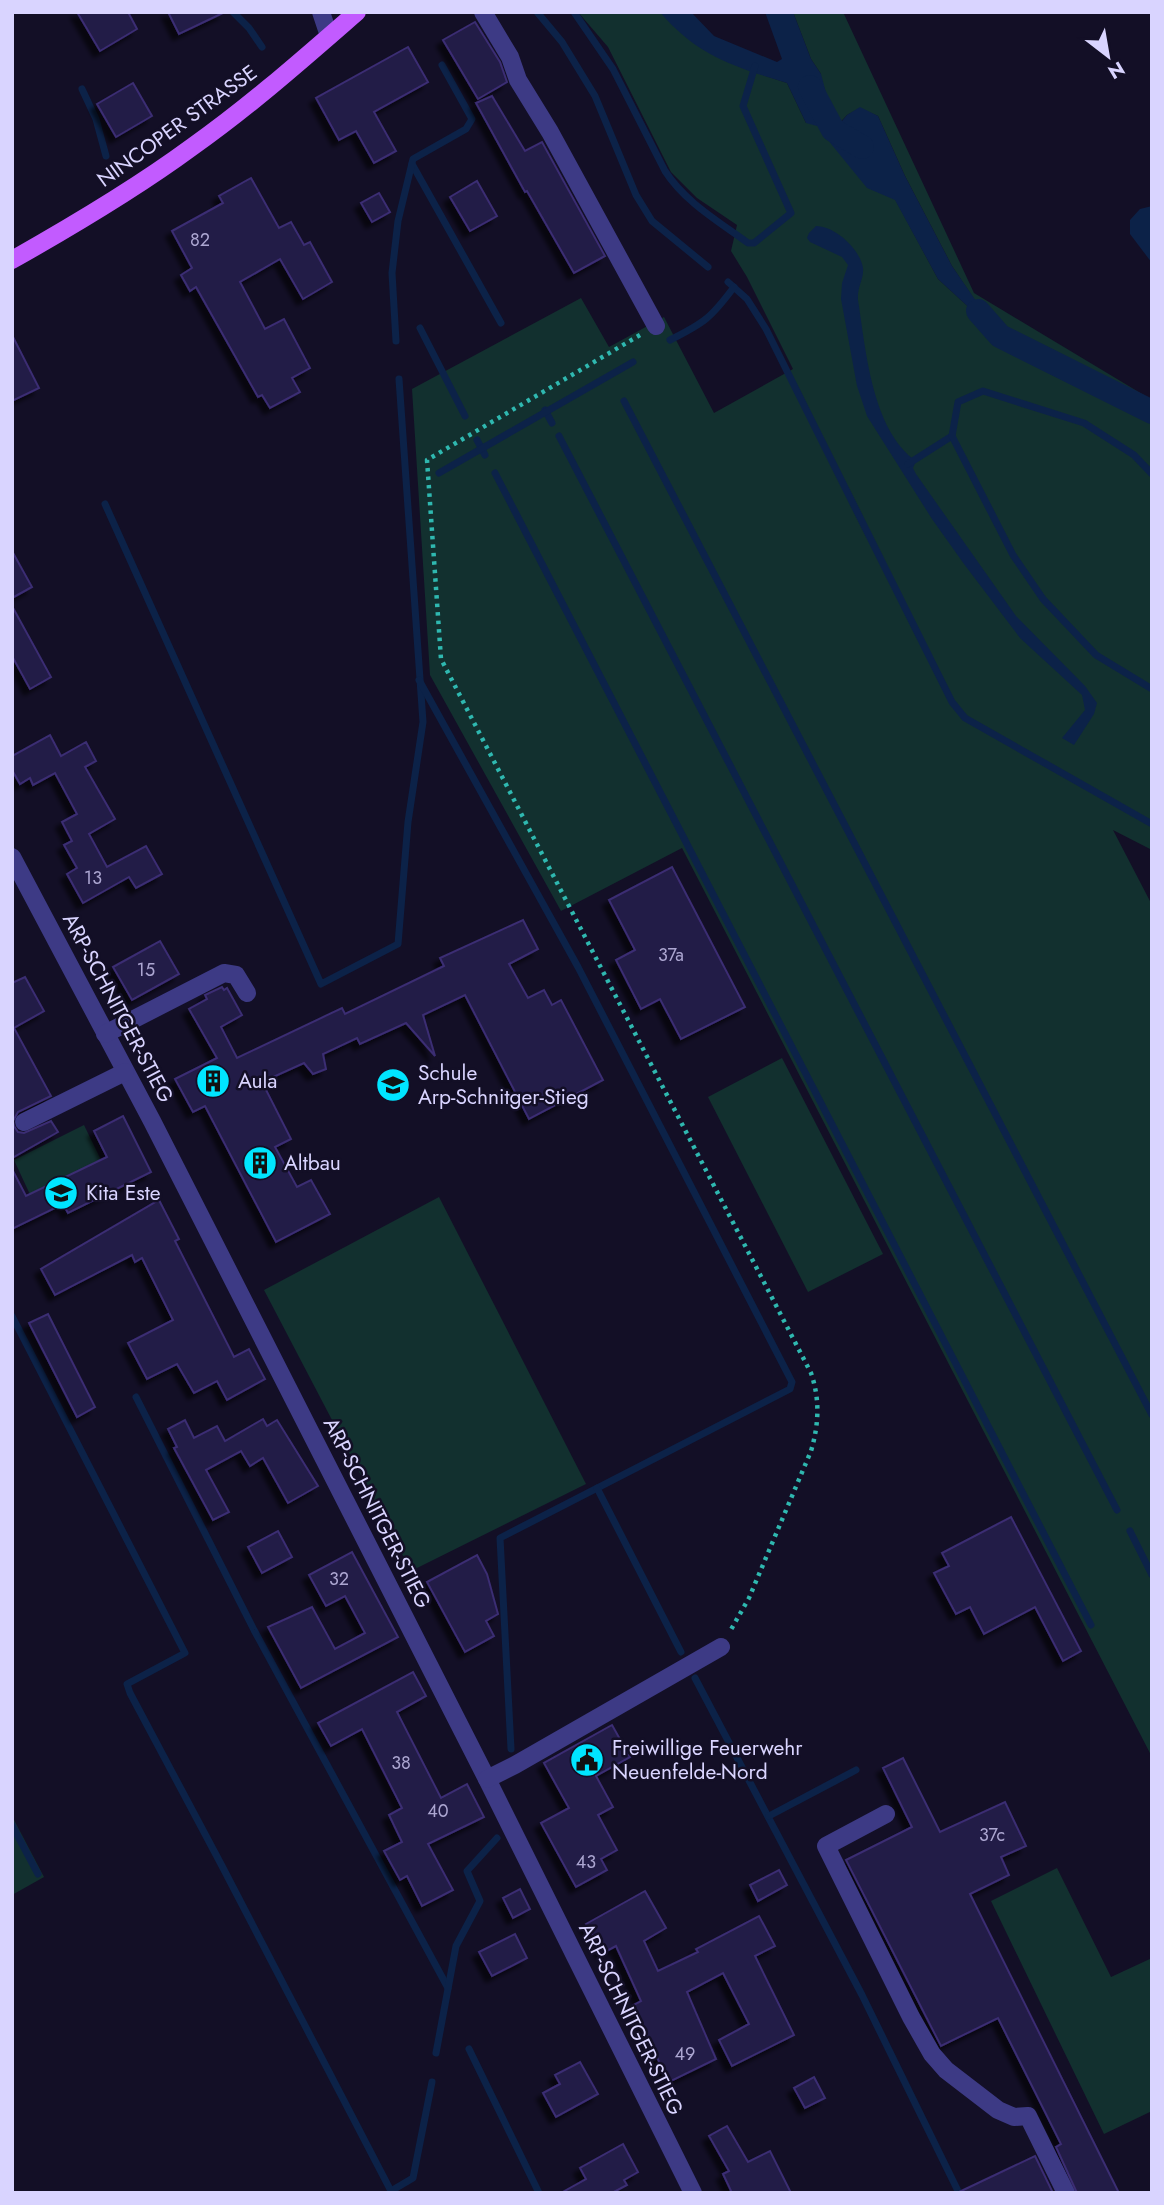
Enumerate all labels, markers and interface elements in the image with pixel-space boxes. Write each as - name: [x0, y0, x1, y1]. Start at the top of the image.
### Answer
- north arrow: [1073, 21, 1143, 91]
- text: N: [1103, 55, 1130, 86]
- street label: NINCOPER STRASSE: [91, 58, 263, 194]
- house number: 82: [190, 227, 210, 253]
- house number: 13: [84, 865, 102, 891]
- street label: ARP-SCHNITGER-STIEG: [55, 908, 181, 1108]
- house number: 37a: [658, 942, 684, 968]
- house number: 15: [137, 957, 155, 983]
- place label: Schule Arp-Schnitger-Stieg: [418, 1058, 589, 1112]
- building icon: Aula: [194, 1062, 232, 1100]
- place label: Aula: [238, 1066, 277, 1096]
- school or university icon: Schule Arp-Schnitger-Stieg: [374, 1066, 412, 1104]
- building icon: Altbau: [241, 1144, 279, 1182]
- place label: Altbau: [284, 1148, 341, 1178]
- school or university icon: Kita Este: [42, 1174, 80, 1212]
- place label: Kita Este: [86, 1178, 161, 1208]
- street label: ARP-SCHNITGER-STIEG: [316, 1412, 438, 1614]
- house number: 32: [329, 1566, 349, 1592]
- place label: Freiwillige Feuerwehr Neuenfelde-Nord: [612, 1733, 803, 1787]
- public building icon: Freiwillige Feuerwehr Neuenfelde-Nord: [568, 1741, 606, 1779]
- house number: 38: [391, 1750, 411, 1776]
- house number: 40: [427, 1798, 449, 1824]
- house number: 37c: [979, 1822, 1005, 1848]
- house number: 43: [576, 1849, 596, 1875]
- street label: ARP-SCHNITGER-STIEG: [571, 1918, 691, 2120]
- house number: 49: [675, 2041, 695, 2067]

